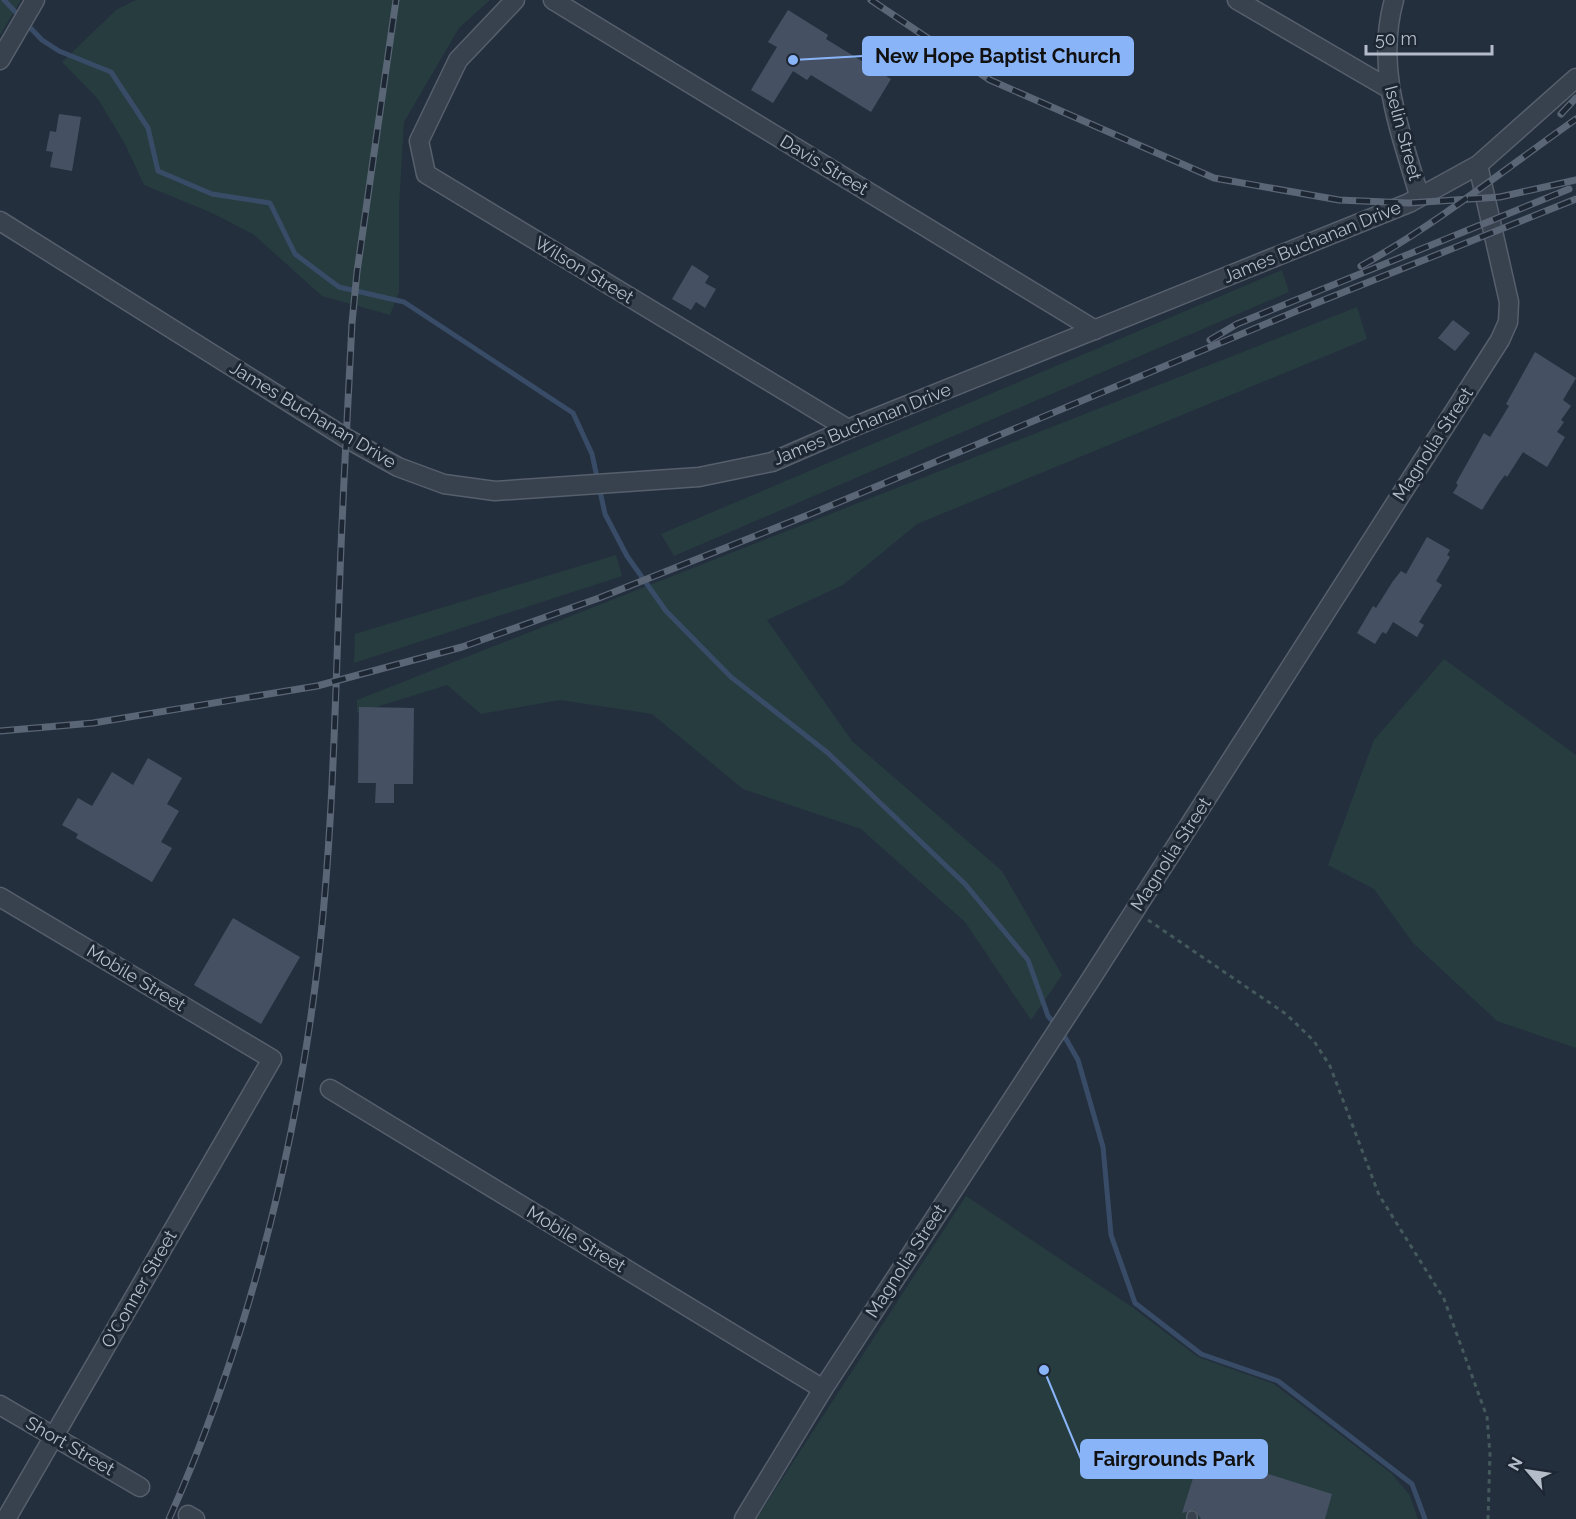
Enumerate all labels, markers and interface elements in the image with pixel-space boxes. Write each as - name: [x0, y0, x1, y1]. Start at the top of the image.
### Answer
- scale bar: [1366, 18, 1492, 56]
- text: 50 m: [1375, 28, 1417, 49]
- callout: New Hope Baptist Church: [863, 37, 1133, 75]
- text: New Hope Baptist Church: [875, 44, 1121, 68]
- street label: Iselin Street: [1381, 83, 1426, 183]
- street label: Davis Street: [776, 130, 872, 199]
- street label: James Buchanan Drive: [1220, 196, 1404, 287]
- street label: Wilson Street: [531, 232, 638, 307]
- street label: James Buchanan Drive: [226, 357, 400, 473]
- street label: James Buchanan Drive: [770, 378, 954, 469]
- street label: Magnolia Street: [1388, 383, 1477, 504]
- street label: Magnolia Street: [1126, 793, 1215, 914]
- street label: Mobile Street: [83, 940, 189, 1015]
- street label: Magnolia Street: [861, 1200, 950, 1321]
- street label: Mobile Street: [523, 1201, 629, 1276]
- street label: O'Conner Street: [96, 1226, 181, 1351]
- street label: Short Street: [22, 1412, 118, 1479]
- callout: Fairgrounds Park: [1081, 1440, 1267, 1478]
- north arrow: [1498, 1441, 1558, 1501]
- text: Fairgrounds Park: [1093, 1447, 1256, 1471]
- text: N: [1504, 1454, 1527, 1474]

